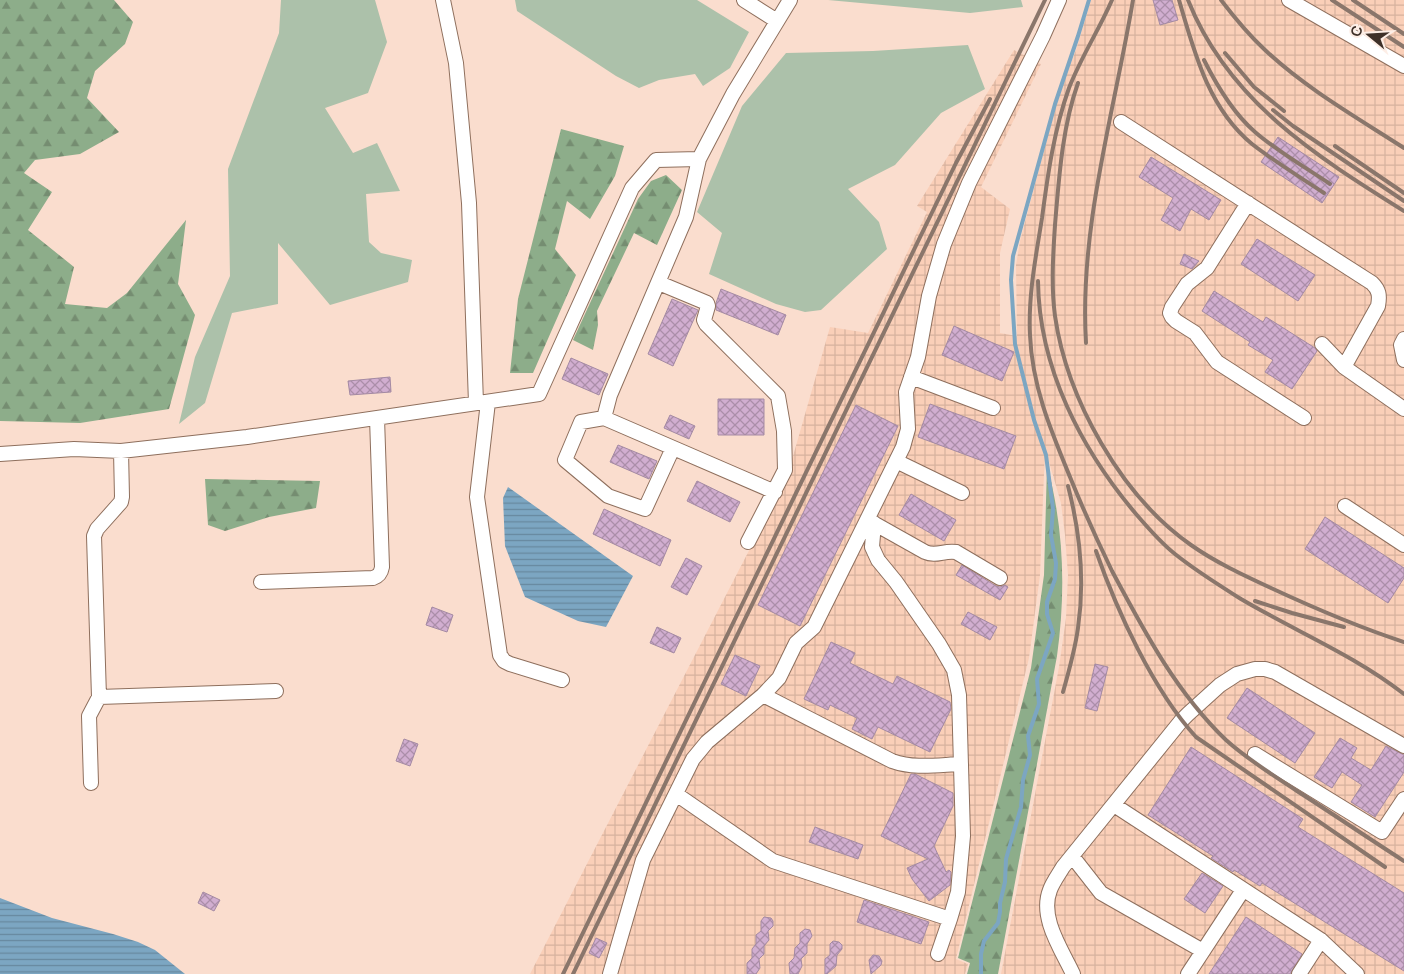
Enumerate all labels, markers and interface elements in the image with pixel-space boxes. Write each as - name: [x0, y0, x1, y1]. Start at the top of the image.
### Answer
- north arrow: [1344, 10, 1394, 60]
- text: С: [1346, 23, 1367, 39]

